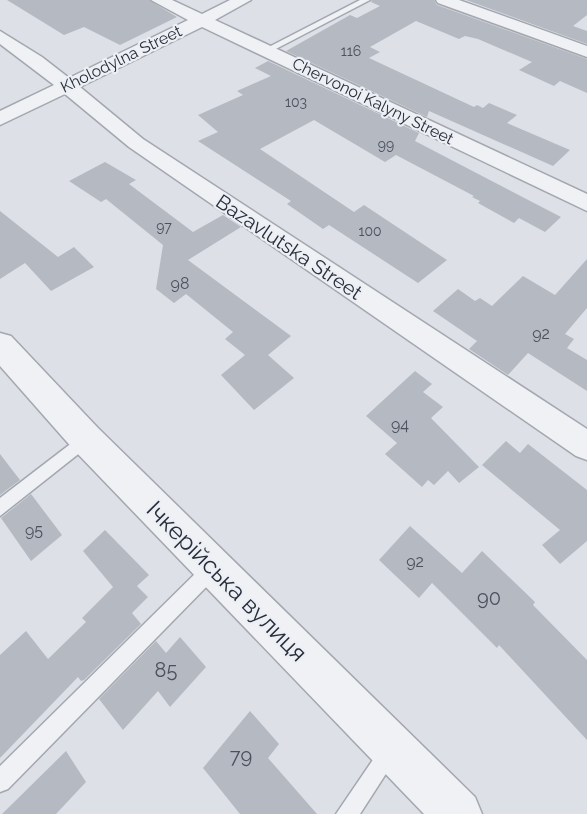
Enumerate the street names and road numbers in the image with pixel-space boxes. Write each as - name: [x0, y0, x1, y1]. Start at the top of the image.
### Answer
- street label: Kholodylna Street: [57, 21, 185, 97]
- street label: Chervonoi Kalyny Street: [289, 54, 457, 149]
- street label: Bazavlutska Street: [211, 189, 367, 305]
- street label: Ічкерійська вулиця: [141, 495, 313, 667]

